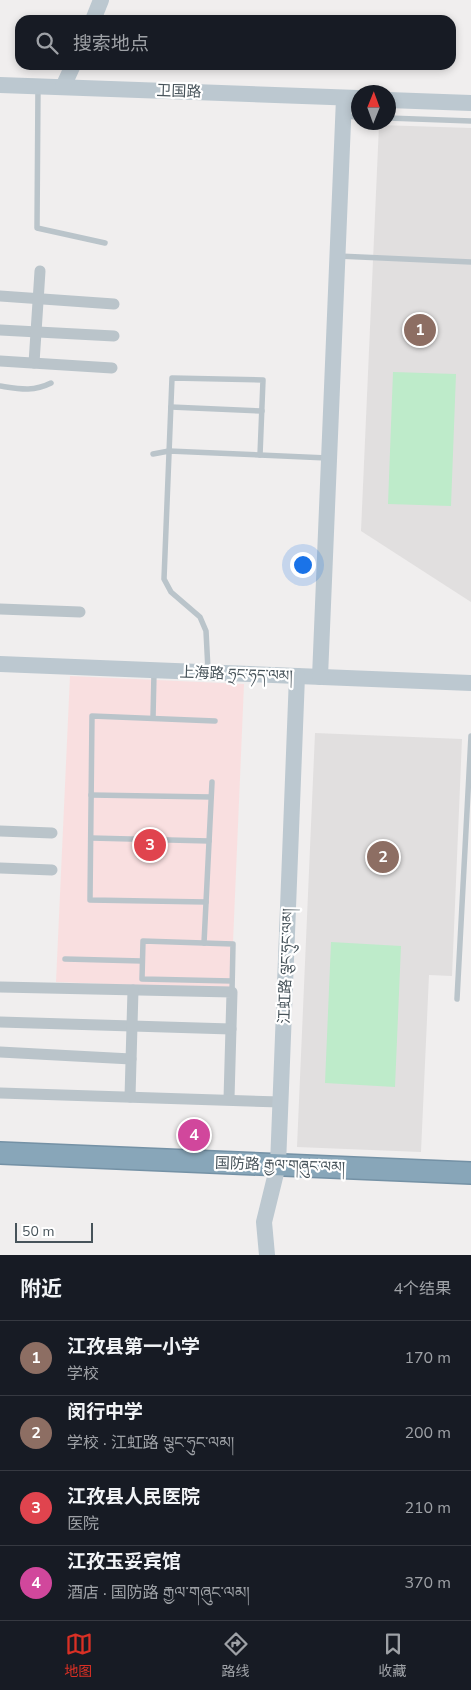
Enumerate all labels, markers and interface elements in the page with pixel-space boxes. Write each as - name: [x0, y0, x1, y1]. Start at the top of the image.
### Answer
- search box: [15, 15, 456, 70]
- icon: search: [33, 29, 61, 57]
- text: 搜索地点: [73, 31, 149, 57]
- street label: 卫国路: [156, 80, 202, 102]
- north arrow: [351, 85, 396, 130]
- pin: 1: [404, 311, 436, 349]
- your location: [290, 552, 316, 578]
- street label: 上海路 ཧྲང་ཧད་ལམ།: [179, 662, 293, 689]
- pin: 3: [134, 826, 166, 864]
- pin: 2: [367, 838, 399, 876]
- street label: 江虹路 ལྕང་ཧུང་ལམ།: [274, 908, 301, 1024]
- pin: 4: [178, 1116, 210, 1154]
- street label: 国防路 རྒྱལ་གཞུང་ལམ།: [215, 1153, 345, 1180]
- scale bar: [15, 1220, 92, 1243]
- text: 50 m: [22, 1222, 54, 1241]
- text: 附近: [20, 1275, 62, 1303]
- text: 4个结果: [393, 1278, 451, 1300]
- text: 江孜县第一小学: [67, 1334, 200, 1360]
- text: 1: [31, 1347, 41, 1369]
- text: 170 m: [404, 1347, 451, 1369]
- text: 学校: [67, 1363, 99, 1385]
- text: 闵行中学: [67, 1399, 143, 1425]
- text: 2: [31, 1422, 41, 1444]
- text: 200 m: [404, 1422, 451, 1444]
- text: 学校 · 江虹路 ལྕང་ཧུང་ལམ།: [67, 1432, 234, 1454]
- text: 江孜县人民医院: [67, 1484, 200, 1510]
- text: 3: [31, 1497, 41, 1519]
- text: 210 m: [404, 1497, 451, 1519]
- text: 医院: [67, 1513, 99, 1535]
- text: 江孜玉妥宾馆: [67, 1549, 181, 1575]
- text: 4: [31, 1572, 41, 1594]
- text: 370 m: [404, 1572, 451, 1594]
- text: 酒店 · 国防路 རྒྱལ་གཞུང་ལམ།: [67, 1582, 250, 1604]
- tab: 地图: [65, 1630, 93, 1681]
- tab: 路线: [222, 1630, 250, 1681]
- tab: 收藏: [379, 1630, 407, 1681]

